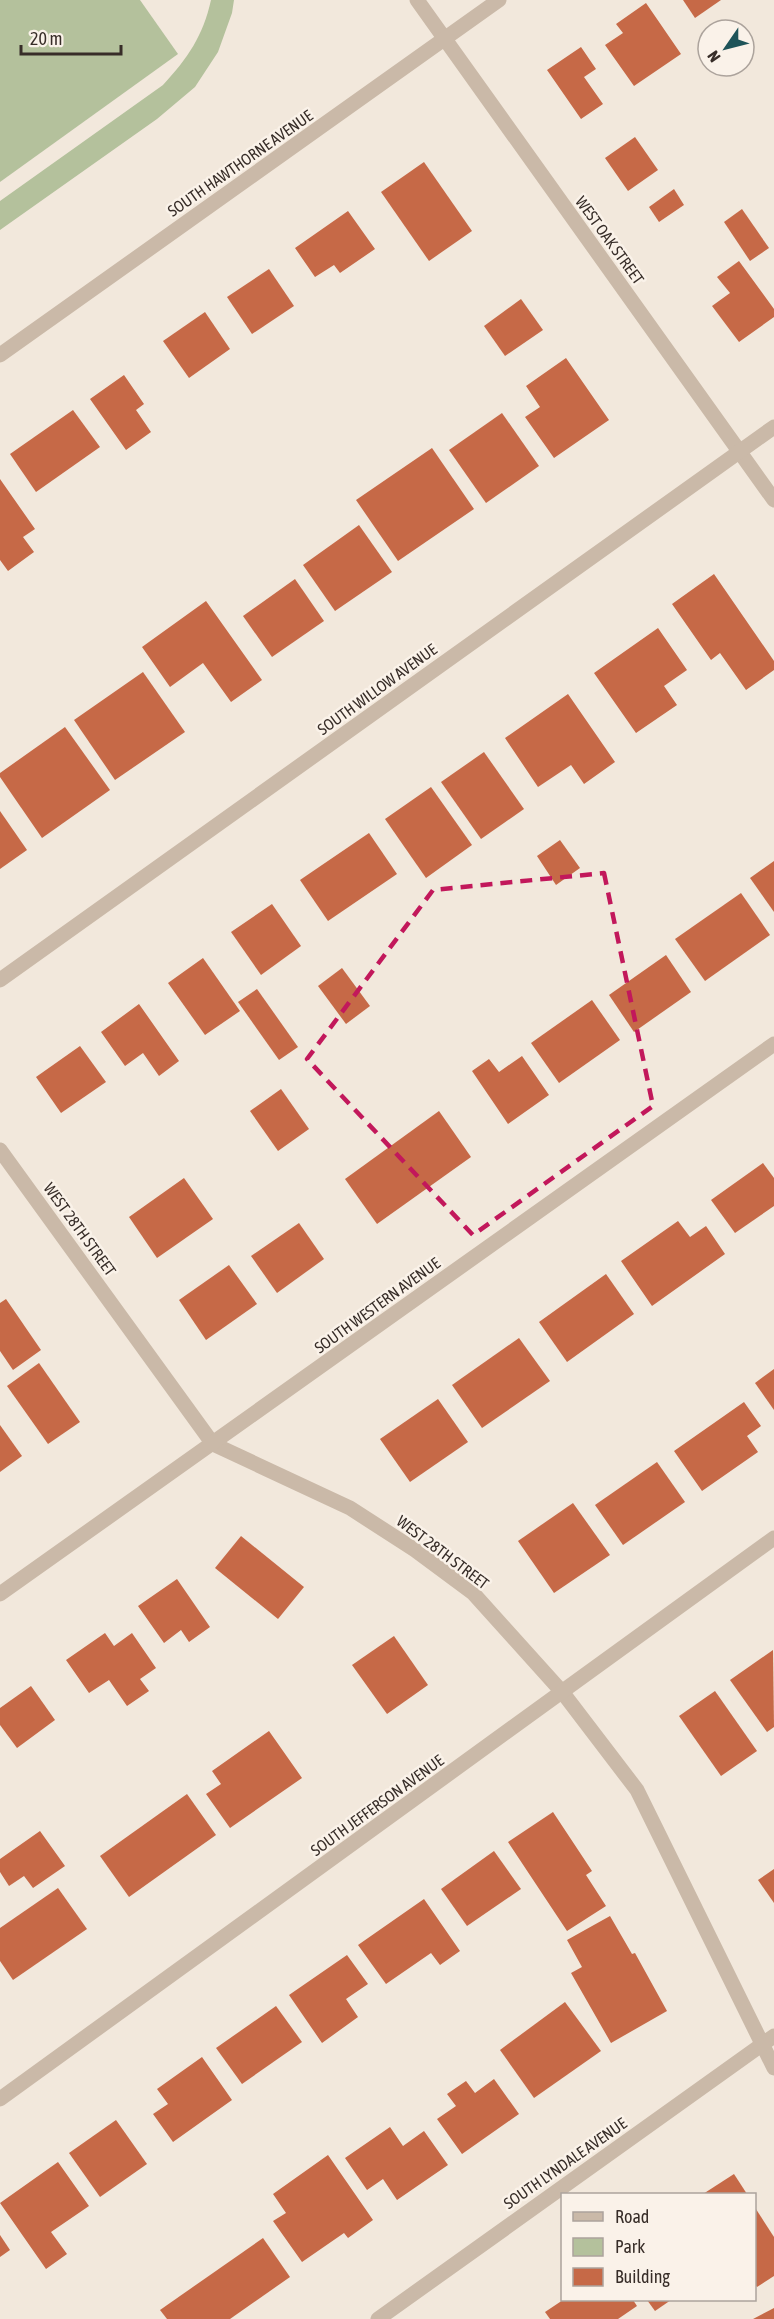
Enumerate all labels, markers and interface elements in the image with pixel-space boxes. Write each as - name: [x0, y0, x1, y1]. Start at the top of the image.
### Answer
- scale bar: [21, 18, 122, 56]
- north arrow: [696, 18, 756, 78]
- text: 20 m: [30, 28, 62, 49]
- text: N: [704, 48, 724, 66]
- street label: SOUTH HAWTHORNE AVENUE: [164, 106, 316, 220]
- street label: WEST OAK STREET: [572, 193, 648, 287]
- street label: SOUTH WILLOW AVENUE: [314, 640, 440, 738]
- street label: WEST 28TH STREET: [40, 1179, 120, 1279]
- street label: SOUTH WESTERN AVENUE: [311, 1253, 443, 1357]
- street label: WEST 28TH STREET: [394, 1512, 492, 1592]
- street label: SOUTH JEFFERSON AVENUE: [307, 1751, 447, 1859]
- street label: SOUTH LYNDALE AVENUE: [500, 2114, 630, 2212]
- legend: [561, 2193, 756, 2301]
- text: Road: [615, 2206, 649, 2227]
- text: Park: [615, 2236, 645, 2257]
- text: Building: [615, 2266, 670, 2287]

